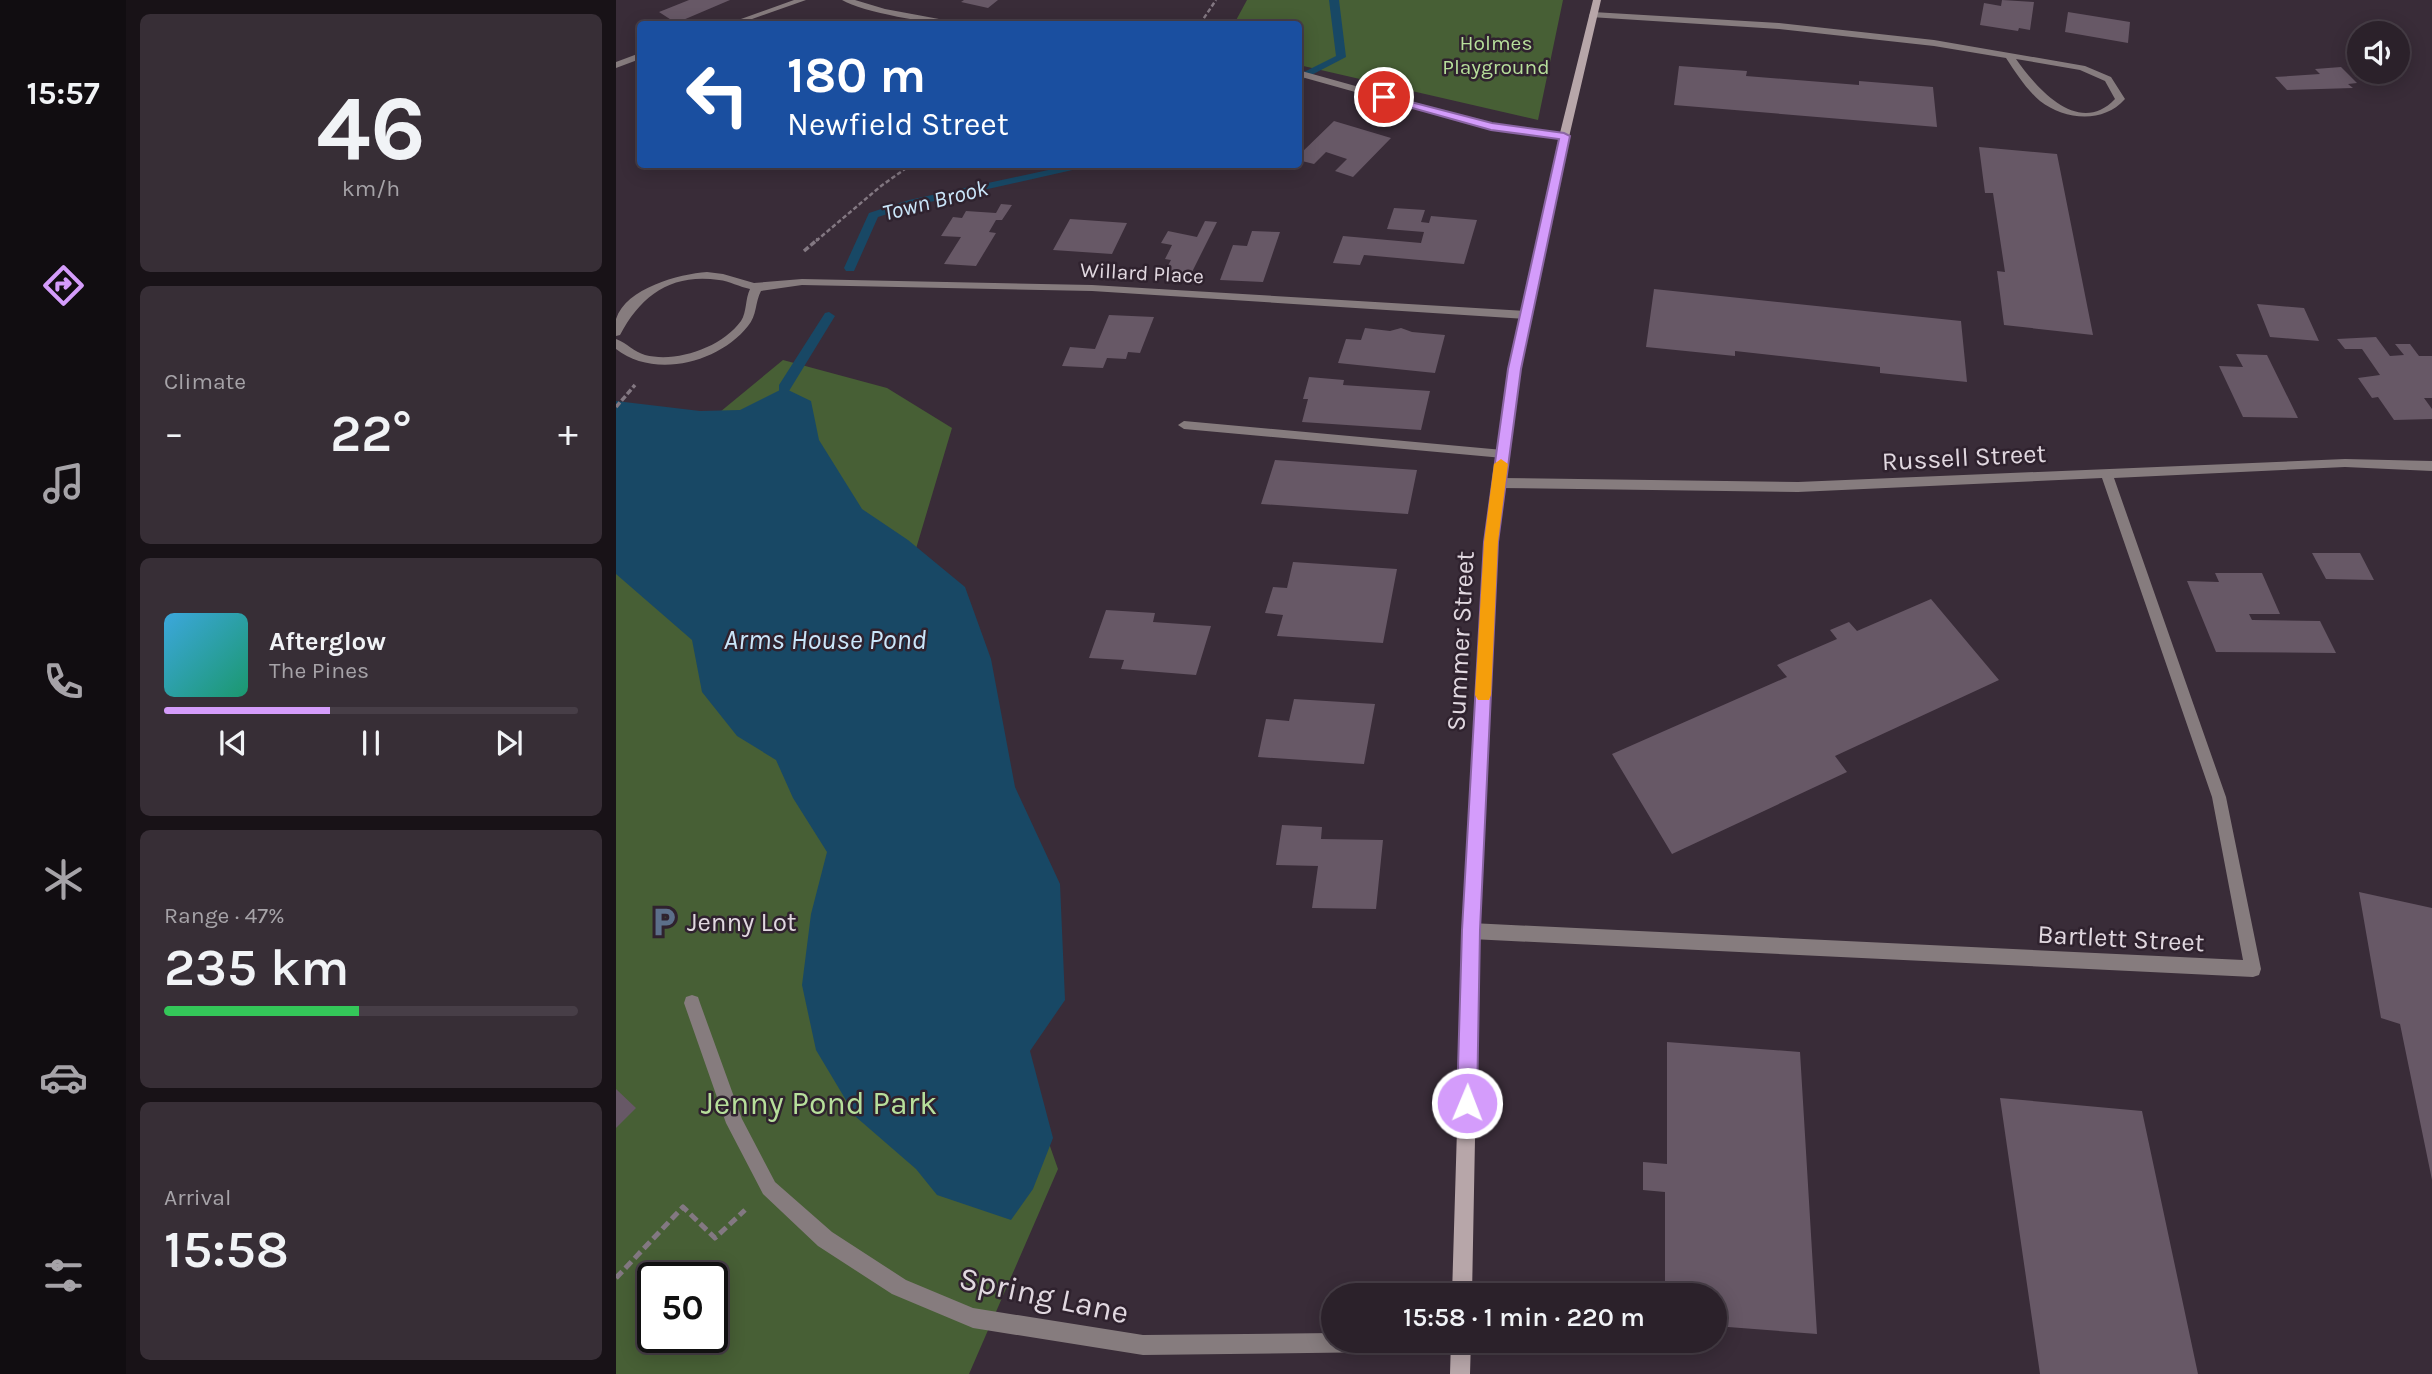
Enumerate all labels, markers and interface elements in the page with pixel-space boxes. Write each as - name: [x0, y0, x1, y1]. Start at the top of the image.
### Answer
- map controls: [2347, 21, 2410, 84]
- button: sound: [2347, 21, 2410, 84]
- park label: Holmes Playground: [1442, 31, 1550, 79]
- text: 180 m: [787, 47, 926, 104]
- icon: left: [672, 49, 763, 140]
- pin: [1354, 67, 1414, 127]
- text: 15:57: [26, 75, 100, 112]
- text: 46: [316, 76, 426, 182]
- icon: arrive: [1365, 78, 1403, 116]
- text: Newfield Street: [787, 106, 1009, 143]
- water label: Town Brook: [880, 174, 991, 227]
- text: km/h: [342, 175, 400, 202]
- street label: Willard Place: [1079, 258, 1205, 288]
- icon: directions: [39, 261, 88, 310]
- text: Climate: [164, 368, 246, 395]
- text: 22°: [330, 403, 412, 464]
- text: −: [164, 411, 184, 456]
- text: +: [558, 411, 578, 456]
- street label: Russell Street: [1881, 438, 2047, 477]
- icon: music: [39, 459, 88, 508]
- street label: Summer Street: [1440, 550, 1481, 732]
- water label: Arms House Pond: [724, 623, 926, 656]
- text: Afterglow: [269, 626, 386, 657]
- icon: phone: [39, 657, 88, 706]
- text: The Pines: [269, 657, 369, 684]
- icon: previous: [214, 724, 252, 762]
- icon: pause: [352, 724, 390, 762]
- icon: next: [490, 724, 528, 762]
- icon: climate: [39, 855, 88, 904]
- text: Range · 47%: [164, 902, 285, 929]
- parking icon: Jenny Lot: [647, 905, 681, 939]
- place label: Jenny Lot: [687, 907, 797, 938]
- street label: Bartlett Street: [2037, 919, 2206, 958]
- text: 235 km: [164, 937, 349, 998]
- icon: car: [39, 1053, 88, 1102]
- position arrow: [1430, 1066, 1504, 1140]
- park label: Jenny Pond Park: [701, 1085, 937, 1122]
- text: Arrival: [164, 1184, 231, 1211]
- text: 15:58: [164, 1219, 289, 1280]
- icon: filters: [39, 1251, 88, 1300]
- street label: Spring Lane: [956, 1259, 1132, 1332]
- speed limit sign: 50: [637, 1262, 728, 1353]
- text: 15:58 · 1 min · 220 m: [1403, 1302, 1645, 1333]

